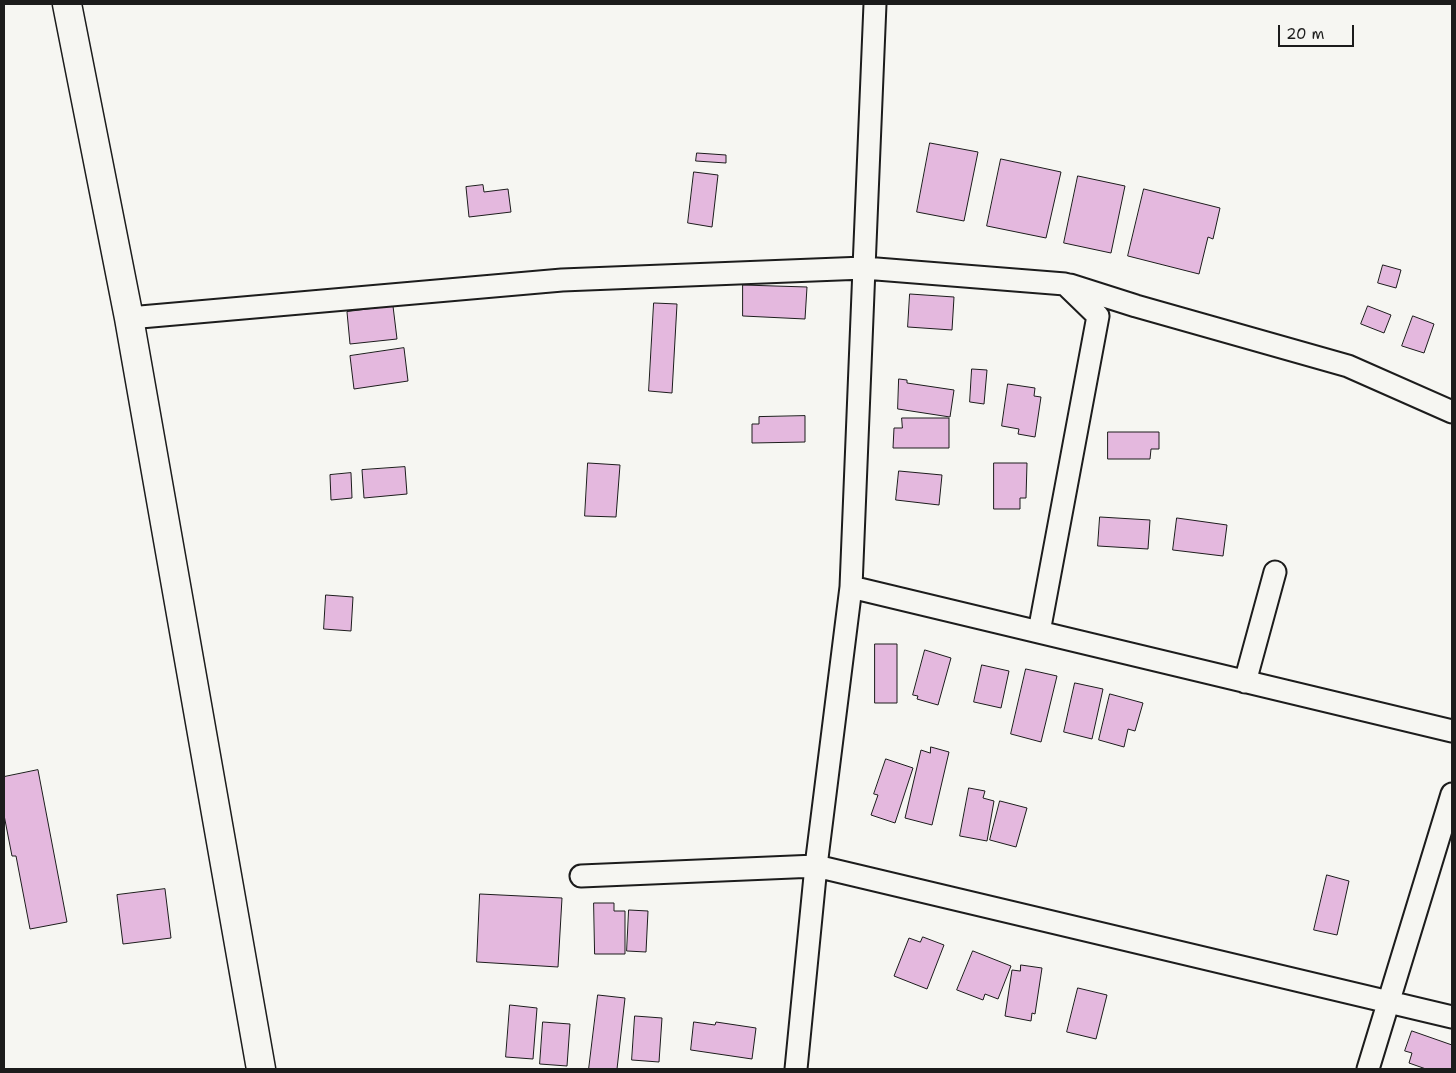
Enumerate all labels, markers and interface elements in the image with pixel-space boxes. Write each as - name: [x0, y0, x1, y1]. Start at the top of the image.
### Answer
- scale bar: [1281, 15, 1357, 47]
- text: 20 m: [1286, 24, 1325, 44]

